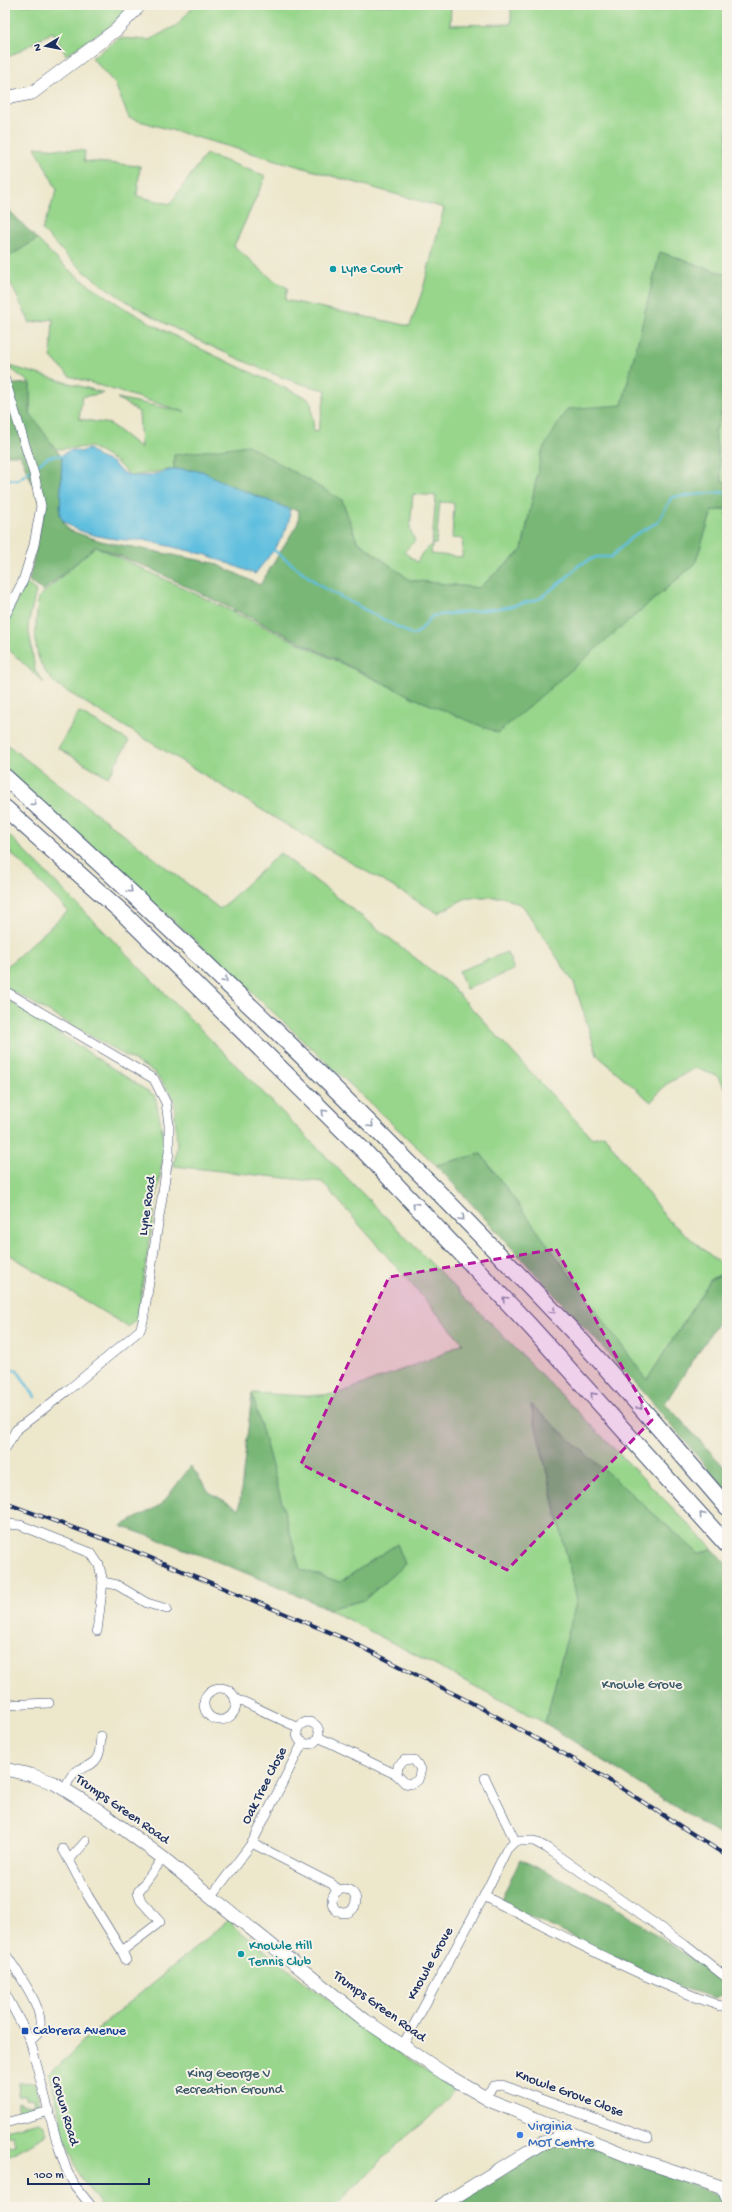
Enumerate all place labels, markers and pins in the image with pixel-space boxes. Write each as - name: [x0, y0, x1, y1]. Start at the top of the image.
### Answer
- place label: Lyne Court: [341, 261, 404, 278]
- marker: Lyne Court: [328, 264, 338, 274]
- place label: Knowle Hill Tennis Club: [248, 1938, 312, 1971]
- marker: Knowle Hill Tennis Club: [236, 1949, 246, 1959]
- place label: Cabrera Avenue: [33, 2023, 127, 2040]
- marker: Cabrera Avenue: [20, 2026, 30, 2036]
- place label: Virginia MOT Centre: [527, 2119, 595, 2152]
- marker: Virginia MOT Centre: [515, 2130, 525, 2140]

